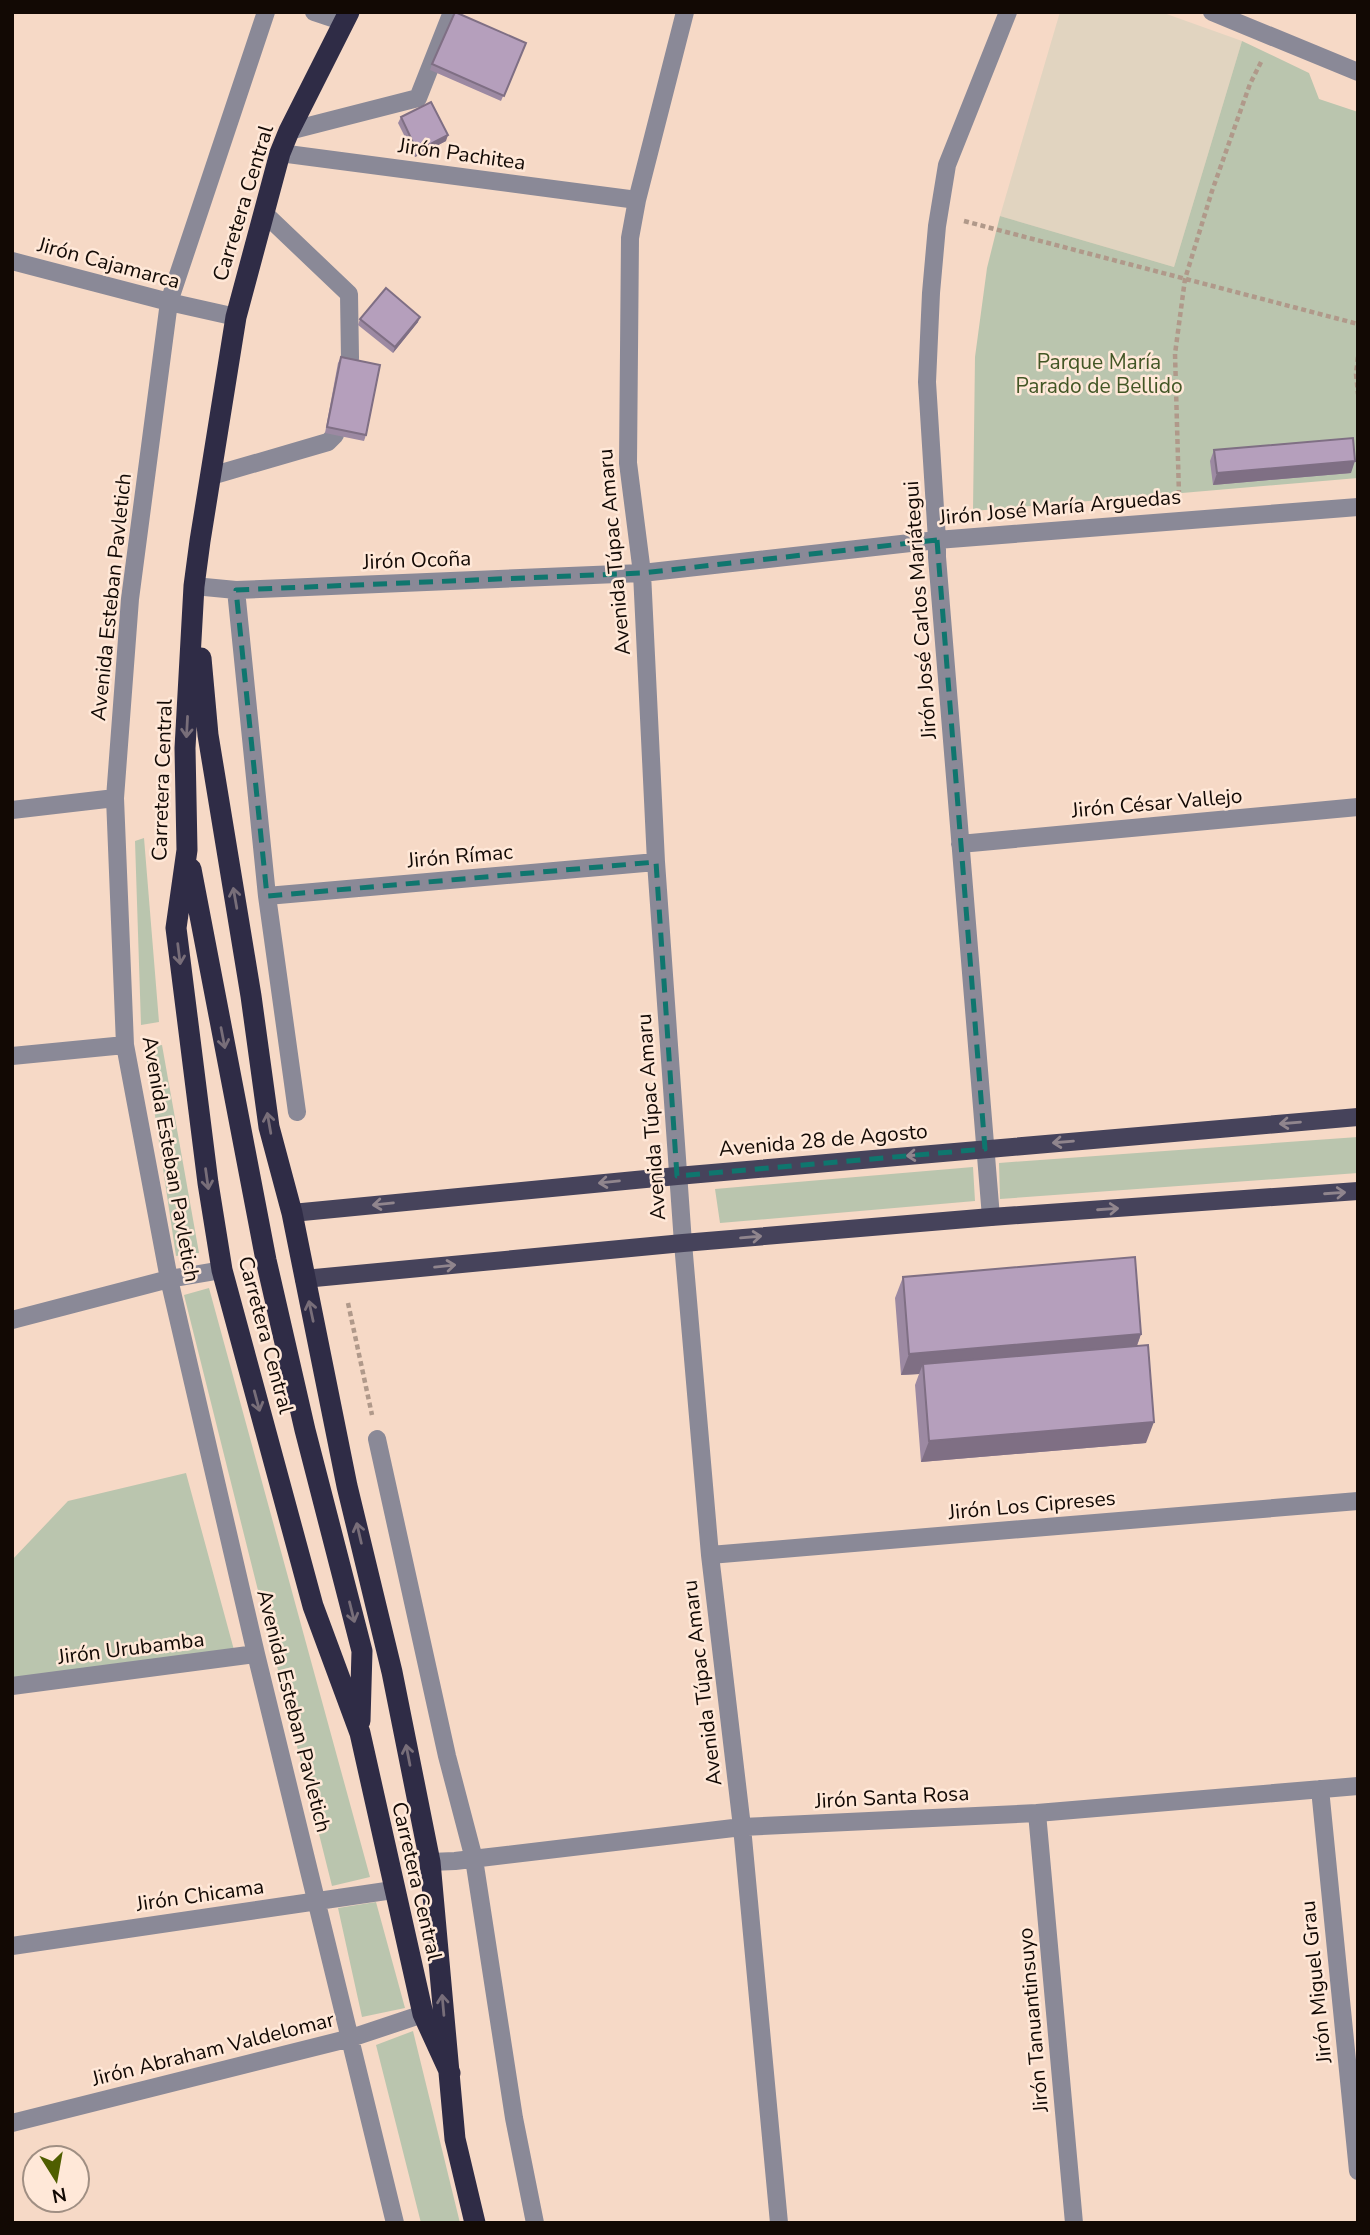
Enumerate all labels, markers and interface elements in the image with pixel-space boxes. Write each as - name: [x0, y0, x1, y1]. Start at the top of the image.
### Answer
- street label: Carretera Central: [206, 121, 280, 285]
- street label: Jirón Pachitea: [396, 131, 527, 177]
- street label: Jirón Cajamarca: [34, 230, 183, 295]
- park label: Parque María Parado de Bellido: [1015, 348, 1183, 400]
- street label: Avenida Túpac Amaru: [591, 448, 637, 656]
- street label: Avenida Esteban Pavletich: [84, 472, 138, 722]
- street label: Jirón José Carlos Mariátegui: [897, 480, 943, 741]
- street label: Jirón José María Arguedas: [937, 482, 1182, 532]
- street label: Jirón Ocoña: [361, 544, 472, 576]
- street label: Carretera Central: [145, 698, 179, 861]
- one-way arrow: [180, 715, 193, 738]
- street label: Jirón César Vallejo: [1069, 782, 1244, 824]
- street label: Jirón Rímac: [405, 837, 514, 875]
- one-way arrow: [228, 887, 241, 910]
- one-way arrow: [173, 942, 186, 964]
- street label: Avenida Túpac Amaru: [630, 1013, 672, 1221]
- one-way arrow: [217, 1026, 230, 1048]
- street label: Avenida Esteban Pavletich: [136, 1034, 206, 1284]
- one-way arrow: [262, 1112, 275, 1135]
- street label: Avenida 28 de Agosto: [717, 1117, 929, 1163]
- one-way arrow: [1279, 1117, 1302, 1130]
- one-way arrow: [1052, 1136, 1075, 1149]
- one-way arrow: [906, 1149, 929, 1162]
- one-way arrow: [201, 1167, 214, 1190]
- one-way arrow: [599, 1176, 621, 1189]
- one-way arrow: [1323, 1186, 1345, 1199]
- one-way arrow: [372, 1198, 395, 1211]
- one-way arrow: [1096, 1202, 1118, 1215]
- one-way arrow: [739, 1230, 762, 1243]
- street label: Carretera Central: [232, 1253, 301, 1418]
- one-way arrow: [433, 1259, 456, 1272]
- one-way arrow: [303, 1300, 317, 1323]
- one-way arrow: [252, 1390, 265, 1412]
- street label: Jirón Los Cipreses: [946, 1484, 1117, 1526]
- one-way arrow: [351, 1522, 365, 1545]
- street label: Avenida Túpac Amaru: [675, 1578, 729, 1788]
- street label: Avenida Esteban Pavletich: [250, 1587, 338, 1835]
- one-way arrow: [346, 1600, 359, 1623]
- street label: Jirón Urubamba: [55, 1625, 206, 1671]
- one-way arrow: [401, 1744, 415, 1767]
- street label: Jirón Santa Rosa: [813, 1779, 970, 1815]
- street label: Carretera Central: [385, 1799, 449, 1964]
- street label: Jirón Chicama: [133, 1872, 266, 1918]
- street label: Jirón Miguel Grau: [1294, 1899, 1339, 2066]
- street label: Jirón Tanuantinsuyo: [1011, 1926, 1055, 2115]
- one-way arrow: [437, 1994, 450, 2016]
- street label: Jirón Abraham Valdelomar: [88, 2005, 338, 2093]
- north arrow: [21, 2144, 91, 2214]
- text: N: [50, 2181, 69, 2209]

